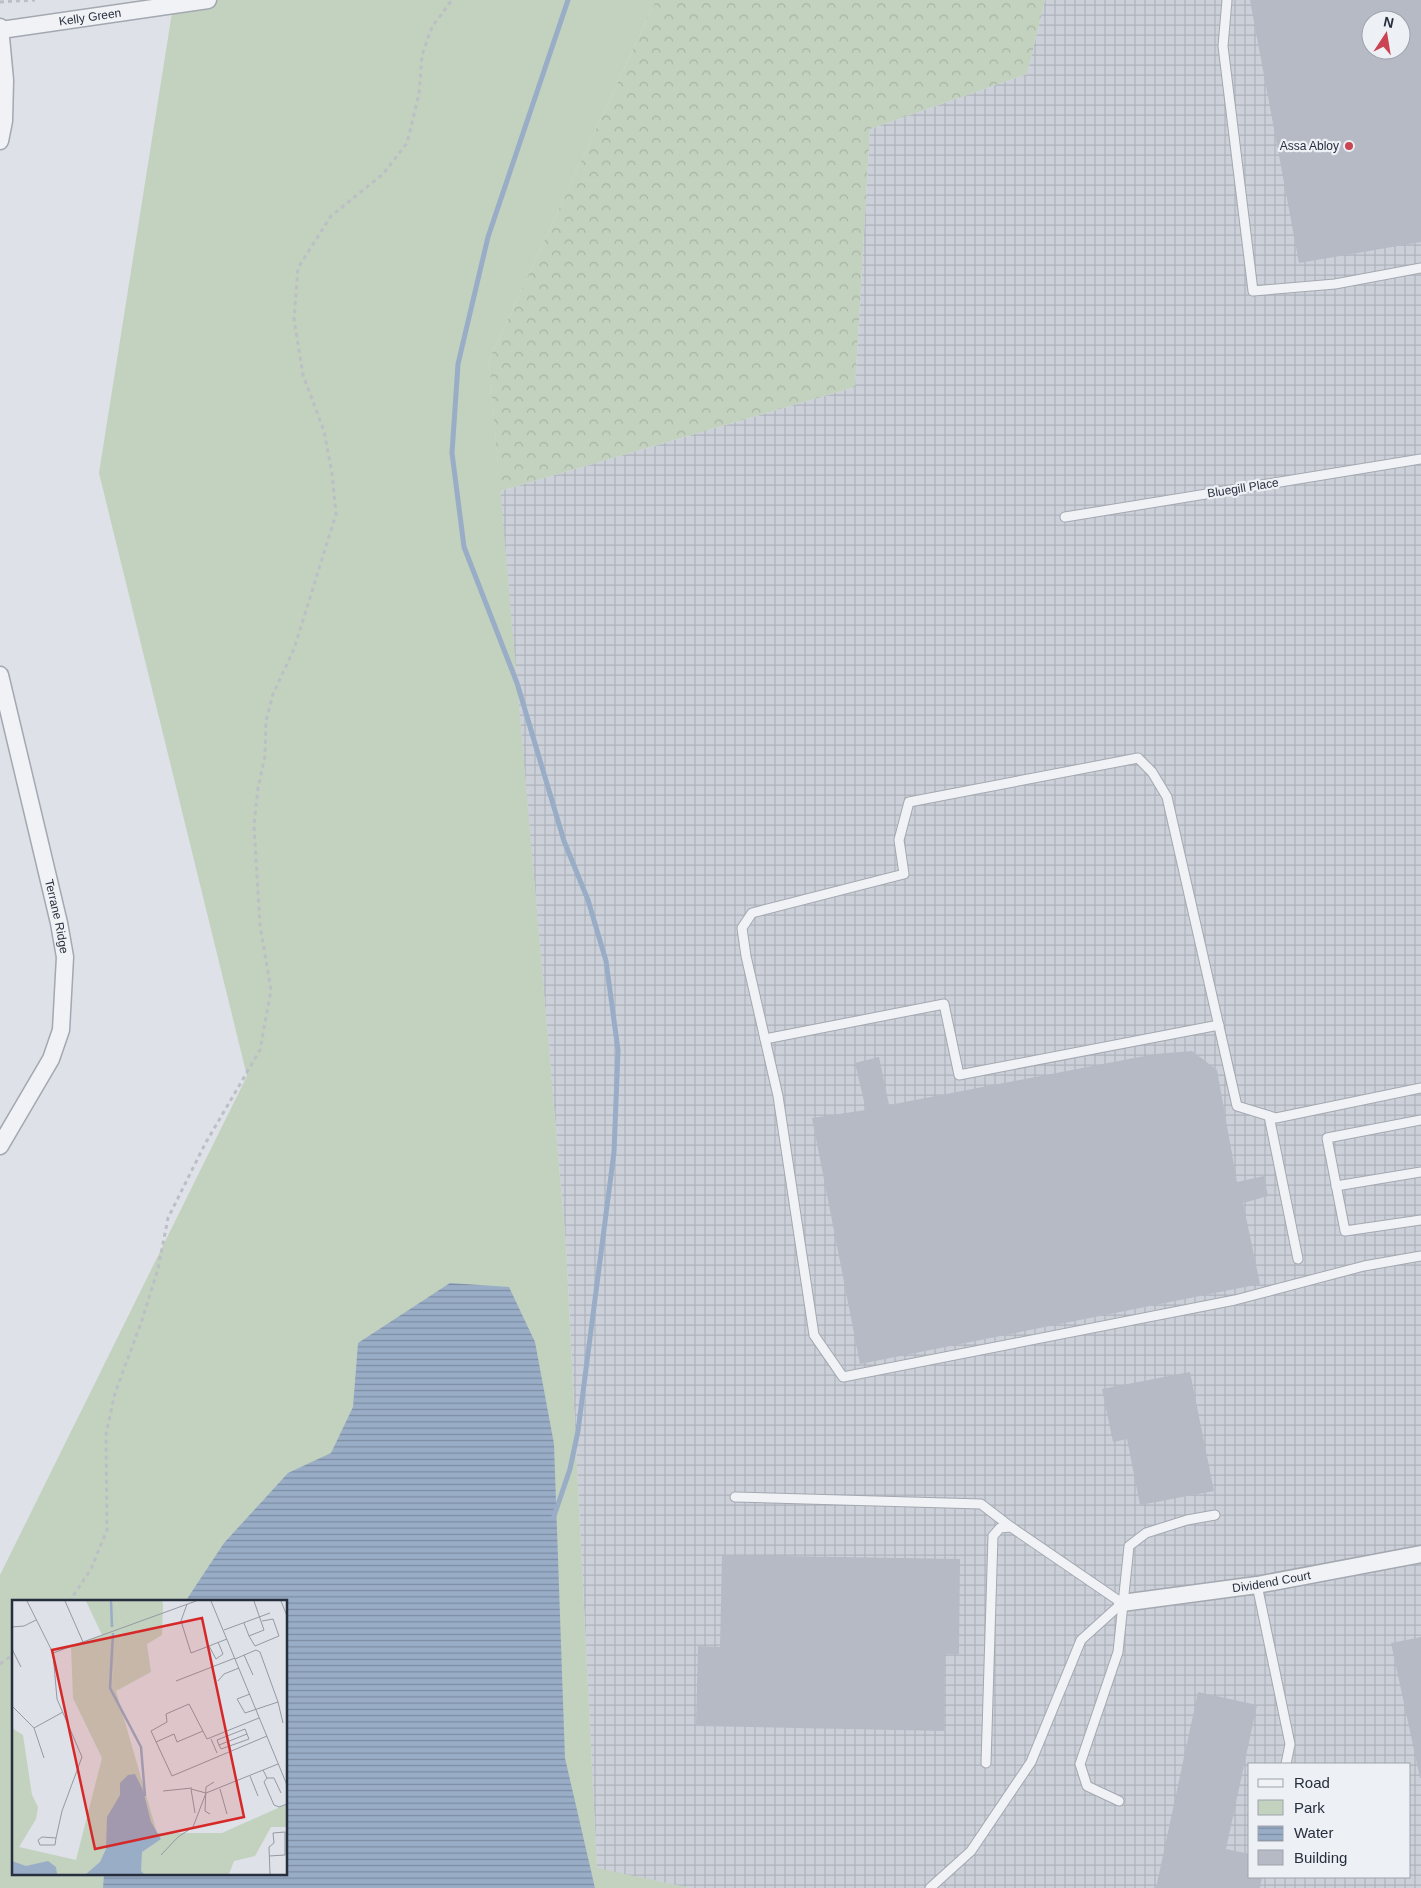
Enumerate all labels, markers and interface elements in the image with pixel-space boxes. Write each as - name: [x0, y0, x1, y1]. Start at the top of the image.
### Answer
- street label: Kelly Green: [58, 6, 122, 29]
- north arrow: [1361, 10, 1411, 60]
- text: N: [1382, 13, 1395, 31]
- place label: Assa Abloy: [1280, 139, 1339, 153]
- marker: Assa Abloy: [1343, 140, 1355, 152]
- street label: Bluegill Place: [1206, 475, 1280, 501]
- street label: Terrane Ridge: [42, 878, 71, 955]
- street label: Dividend Court: [1231, 1568, 1313, 1595]
- inset map: [12, 1600, 288, 1876]
- legend: [1248, 1763, 1411, 1878]
- text: Road: [1294, 1774, 1330, 1791]
- text: Park: [1294, 1799, 1325, 1816]
- text: Water: [1294, 1824, 1333, 1841]
- text: Building: [1294, 1849, 1347, 1866]

